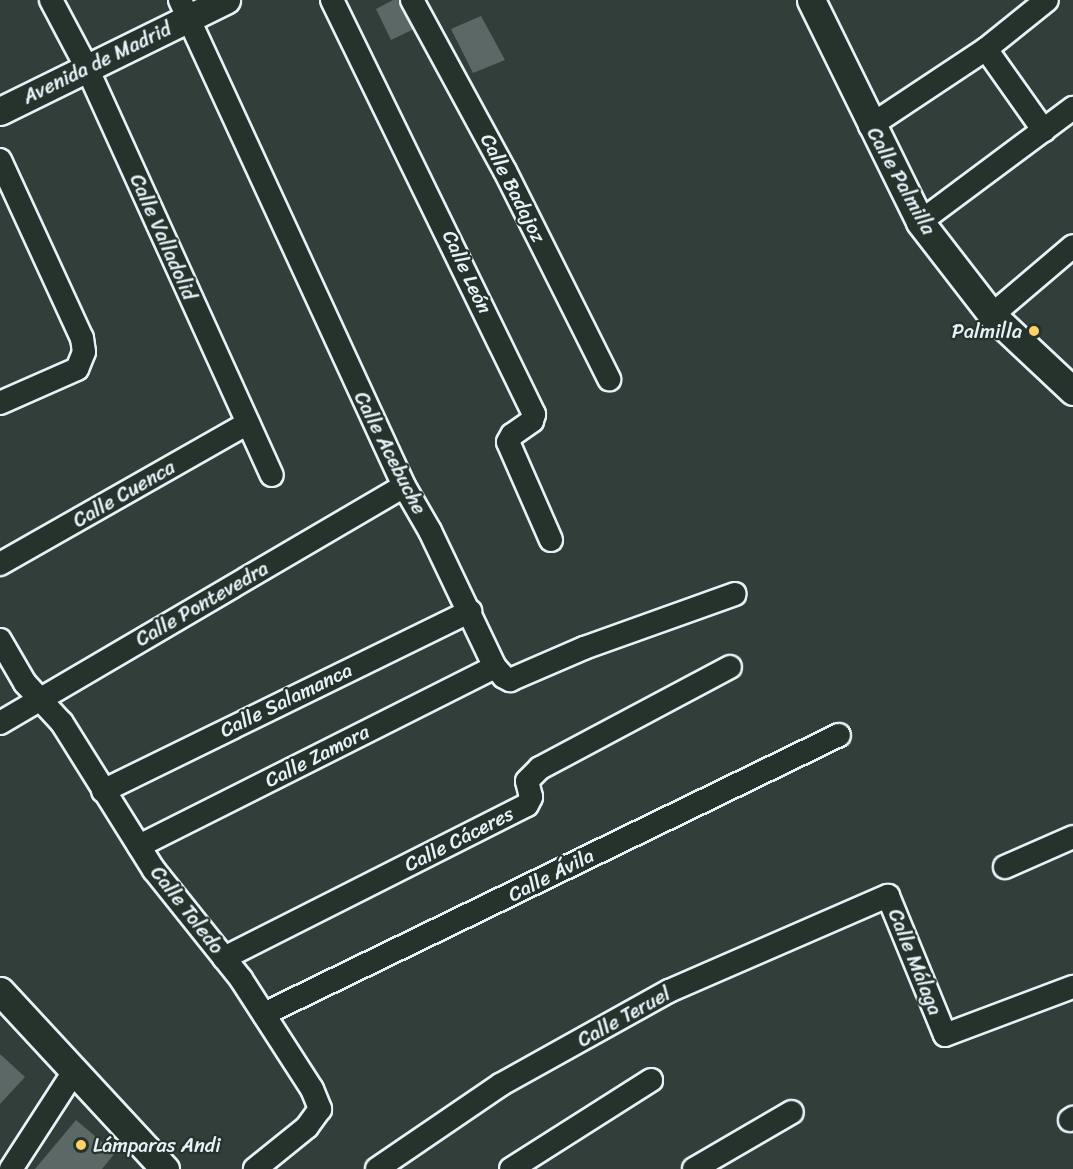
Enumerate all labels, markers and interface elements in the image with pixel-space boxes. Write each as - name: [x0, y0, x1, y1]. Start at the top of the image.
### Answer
- street label: Avenida de Madrid: [19, 17, 175, 109]
- street label: Calle Palmilla: [862, 123, 940, 239]
- street label: Calle Badajoz: [475, 130, 551, 246]
- street label: Calle Valladolid: [125, 171, 201, 303]
- street label: Calle León: [437, 226, 497, 318]
- place label: Palmilla: [952, 319, 1022, 343]
- marker: Palmilla: [1027, 324, 1041, 338]
- street label: Calle Acebuche: [349, 388, 431, 518]
- street label: Calle Cuenca: [69, 455, 179, 533]
- street label: Calle Pontevedra: [131, 556, 273, 652]
- street label: Calle Salamanca: [216, 658, 356, 742]
- street label: Calle Zamora: [261, 719, 373, 793]
- street label: Calle Cáceres: [401, 801, 517, 877]
- street label: Calle Ávila: [504, 843, 598, 907]
- street label: Calle Toledo: [145, 861, 229, 959]
- street label: Calle Málaga: [883, 906, 947, 1018]
- street label: Calle Teruel: [573, 981, 675, 1053]
- place label: Lámparas Andi: [93, 1133, 221, 1157]
- marker: Lámparas Andi: [74, 1138, 88, 1152]

